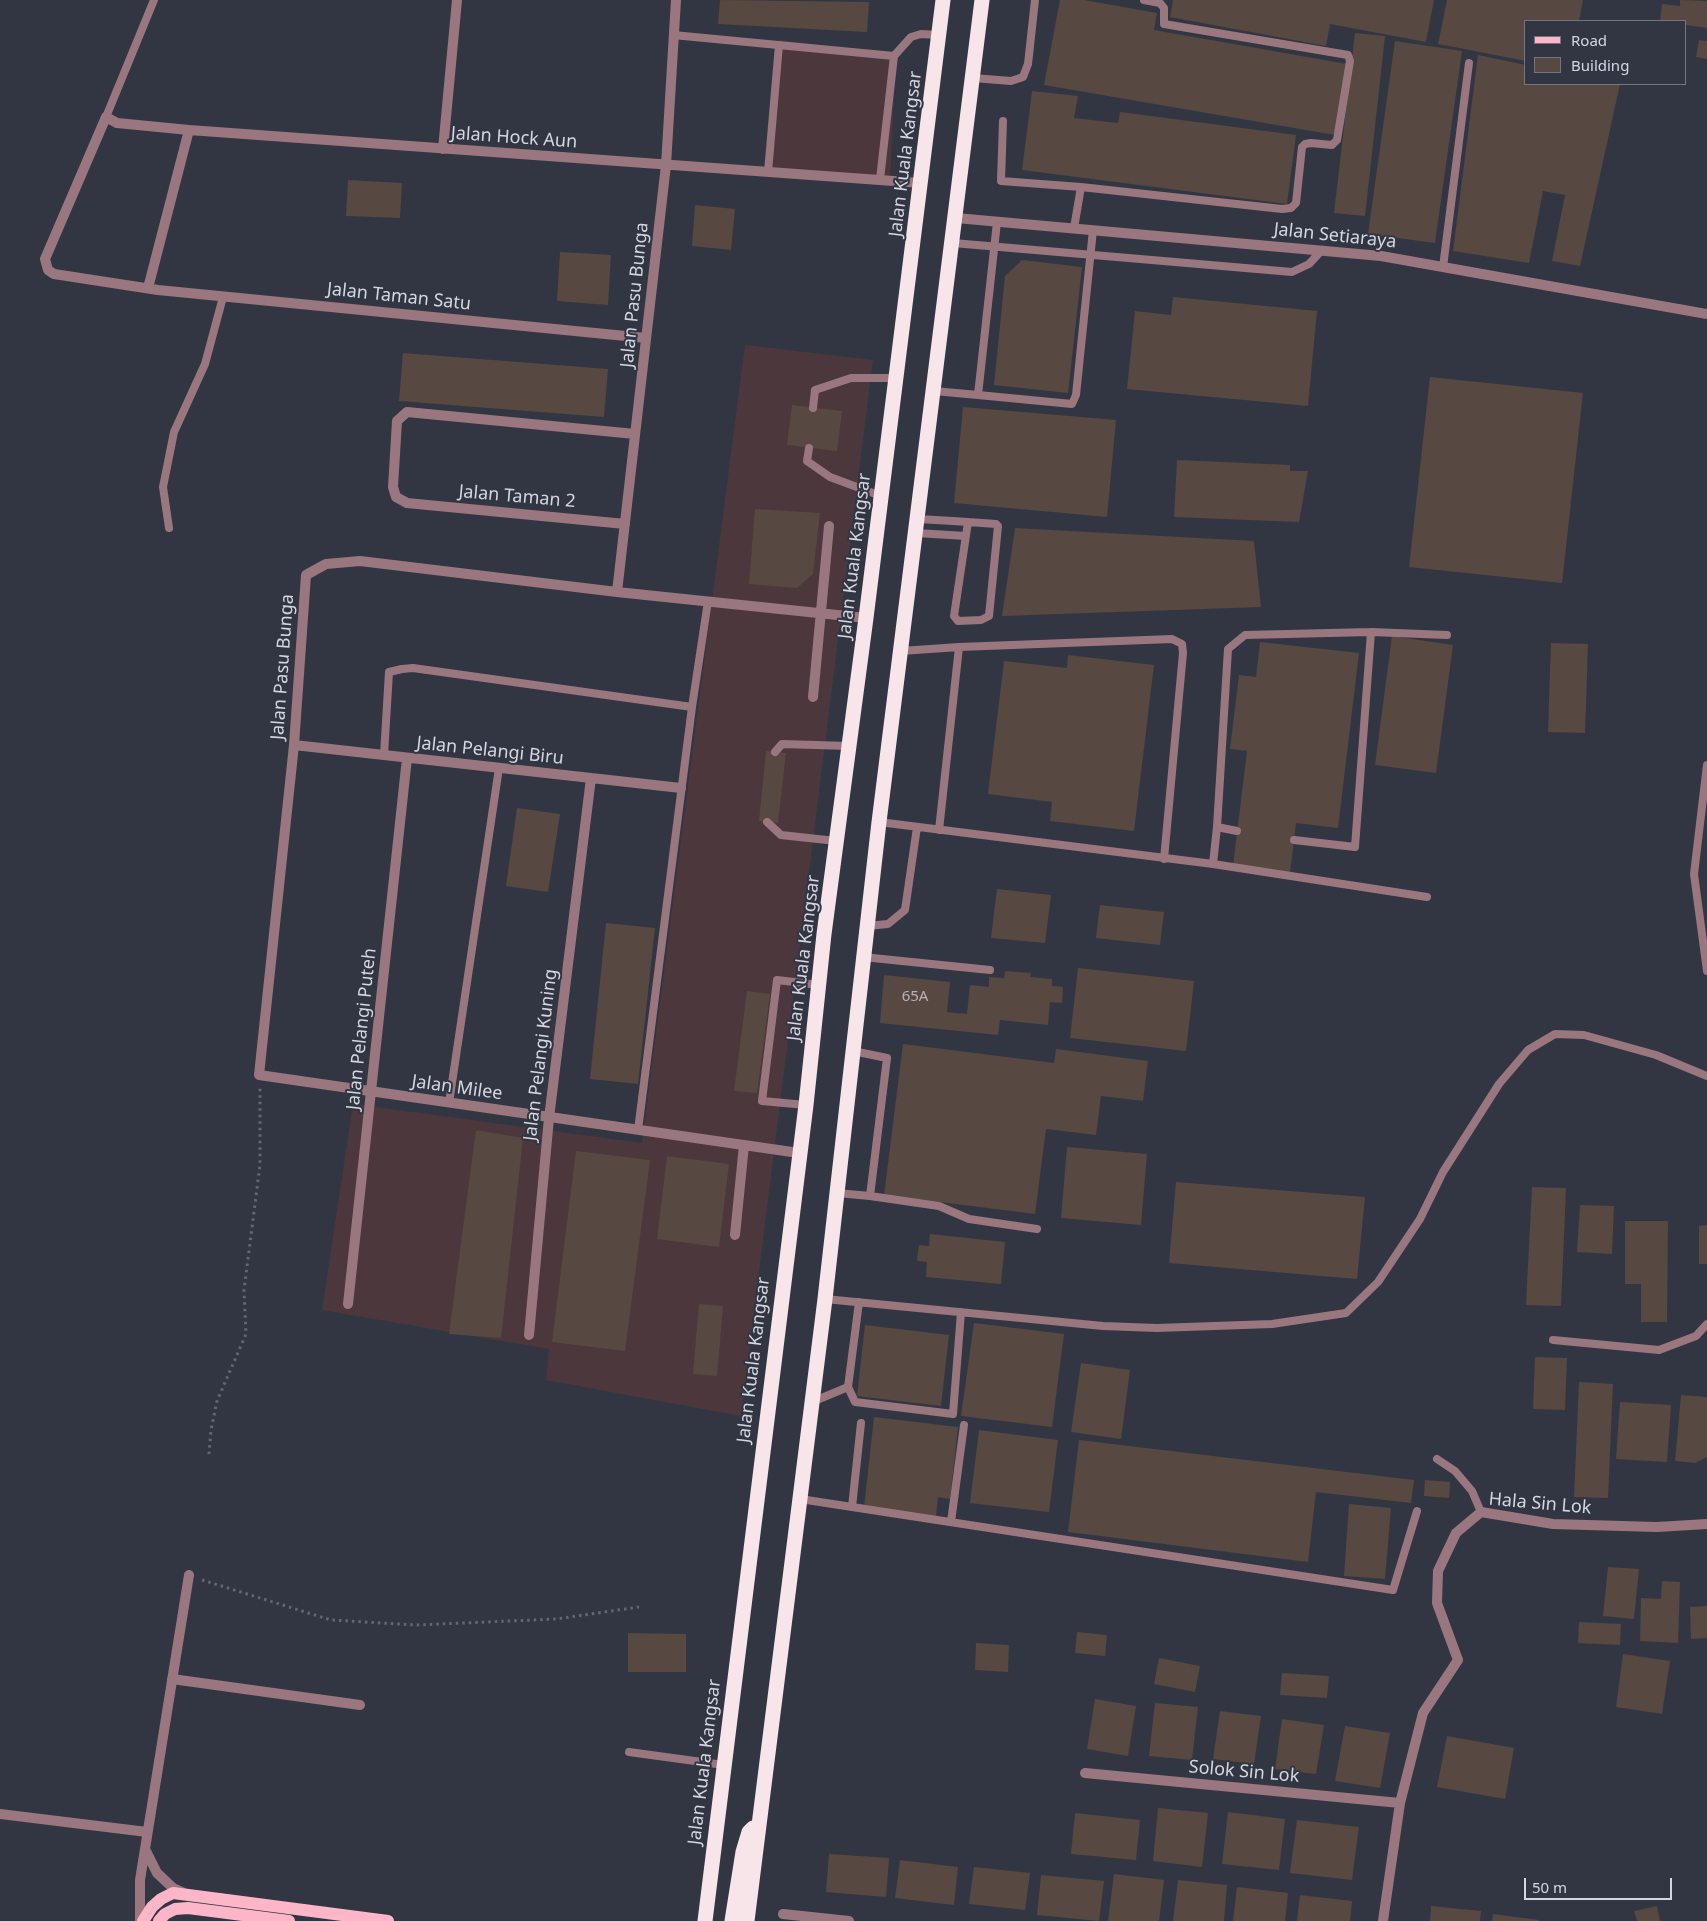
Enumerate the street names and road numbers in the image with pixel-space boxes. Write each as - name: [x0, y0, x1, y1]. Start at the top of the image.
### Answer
- street label: Jalan Kuala Kangsar: [885, 70, 927, 238]
- street label: Jalan Hock Aun: [450, 123, 578, 153]
- street label: Jalan Setiaraya: [1273, 219, 1397, 253]
- street label: Jalan Pasu Bunga: [617, 221, 653, 369]
- street label: Jalan Taman Satu: [326, 279, 472, 315]
- street label: Jalan Kuala Kangsar: [834, 472, 876, 640]
- street label: Jalan Taman 2: [458, 481, 576, 513]
- street label: Jalan Pasu Bunga: [267, 593, 299, 741]
- street label: Jalan Pelangi Biru: [415, 733, 565, 769]
- street label: Jalan Kuala Kangsar: [783, 874, 825, 1042]
- street label: Jalan Pelangi Puteh: [343, 947, 381, 1111]
- street label: Jalan Pelangi Kuning: [520, 968, 562, 1142]
- street label: Jalan Milee: [410, 1071, 504, 1105]
- street label: Jalan Kuala Kangsar: [733, 1276, 775, 1444]
- street label: Hala Sin Lok: [1488, 1489, 1592, 1519]
- street label: Jalan Kuala Kangsar: [684, 1678, 726, 1846]
- street label: Solok Sin Lok: [1188, 1756, 1300, 1788]

